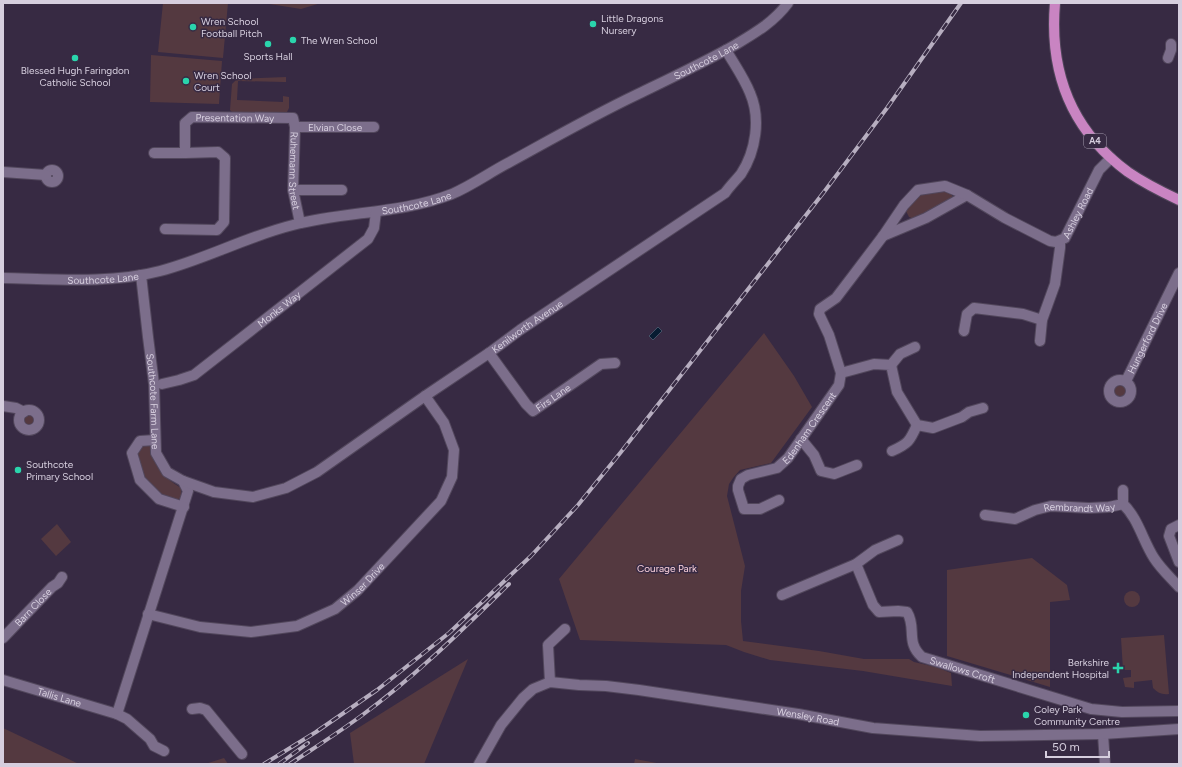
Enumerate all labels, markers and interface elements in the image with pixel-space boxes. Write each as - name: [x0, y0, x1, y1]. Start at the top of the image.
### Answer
- place label: Little Dragons Nursery: [601, 12, 664, 37]
- place label: Wren School Football Pitch: [201, 15, 263, 40]
- marker: Little Dragons Nursery: [588, 19, 598, 29]
- marker: Wren School Football Pitch: [188, 22, 198, 32]
- place label: The Wren School: [301, 34, 377, 47]
- marker: The Wren School: [288, 35, 298, 45]
- street label: Southcote Lane: [672, 38, 742, 83]
- marker: Sports Hall: [263, 39, 273, 49]
- place label: Sports Hall: [243, 50, 293, 63]
- marker: Blessed Hugh Faringdon Catholic School: [70, 53, 80, 63]
- place label: Blessed Hugh Faringdon Catholic School: [21, 64, 130, 89]
- place label: Wren School Court: [194, 69, 251, 94]
- marker: Wren School Court: [181, 76, 191, 86]
- street label: Presentation Way: [195, 111, 275, 125]
- street label: Elvian Close: [308, 121, 363, 134]
- street label: Ruhemann Street: [286, 131, 303, 211]
- road number: A4: [1084, 134, 1106, 148]
- street label: Ashley Road: [1060, 185, 1096, 241]
- street label: Southcote Lane: [381, 189, 454, 218]
- street label: Southcote Lane: [67, 270, 140, 287]
- street label: Monks Way: [255, 288, 304, 330]
- street label: Kenilworth Avenue: [489, 297, 566, 356]
- street label: Hungerford Drive: [1125, 300, 1171, 376]
- street label: Southcote Farm Lane: [143, 353, 162, 450]
- street label: Firs Lane: [533, 381, 574, 414]
- street label: Edenham Crescent: [779, 389, 839, 467]
- place label: Southcote Primary School: [26, 458, 93, 483]
- marker: Southcote Primary School: [13, 465, 23, 475]
- street label: Rembrandt Way: [1042, 500, 1117, 515]
- street label: Winser Drive: [338, 559, 388, 609]
- park label: Courage Park: [637, 562, 697, 575]
- street label: Barn Close: [12, 585, 55, 629]
- street label: Swallows Croft: [928, 654, 997, 686]
- place label: Berkshire Independent Hospital: [1012, 656, 1110, 681]
- marker: Berkshire Independent Hospital: [1112, 662, 1124, 674]
- street label: Tallis Lane: [36, 685, 83, 710]
- place label: Coley Park Community Centre: [1034, 703, 1120, 728]
- street label: Wensley Road: [776, 705, 840, 729]
- marker: Coley Park Community Centre: [1021, 710, 1031, 720]
- scale bar: [1046, 733, 1109, 759]
- text: 50 m: [1052, 740, 1080, 754]

